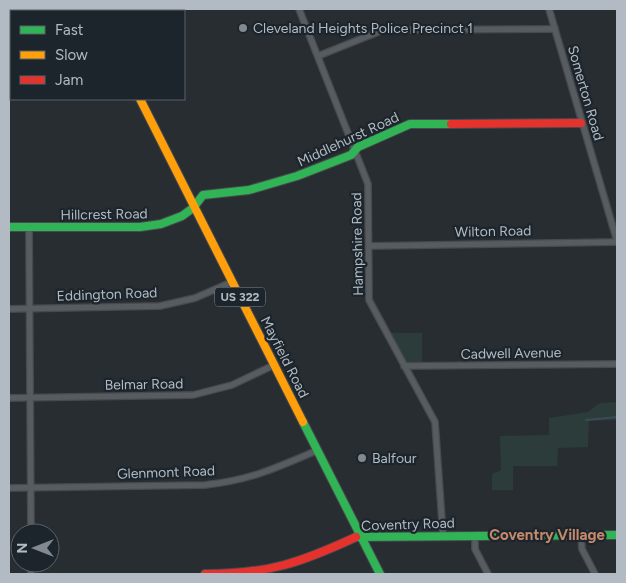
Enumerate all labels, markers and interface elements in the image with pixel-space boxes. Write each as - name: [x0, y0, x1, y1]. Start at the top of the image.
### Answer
- legend: [10, 10, 185, 100]
- place label: Cleveland Heights Police Precinct 1: [253, 20, 473, 37]
- text: Fast: [55, 21, 84, 39]
- marker: Cleveland Heights Police Precinct 1: [237, 22, 249, 34]
- street label: Somerton Road: [564, 44, 607, 143]
- text: Slow: [55, 46, 88, 64]
- text: Jam: [55, 71, 83, 89]
- street label: Middlehurst Road: [295, 108, 402, 170]
- street label: Hampshire Road: [348, 192, 367, 296]
- street label: Hillcrest Road: [60, 205, 148, 224]
- street label: Wilton Road: [455, 222, 531, 241]
- street label: Eddington Road: [56, 284, 158, 305]
- road number: US 322: [215, 288, 265, 306]
- street label: Mayfield Road: [257, 314, 312, 401]
- street label: Cadwell Avenue: [460, 344, 562, 363]
- street label: Belmar Road: [104, 375, 184, 394]
- place label: Balfour: [372, 450, 417, 467]
- marker: Balfour: [356, 452, 368, 464]
- street label: Glenmont Road: [117, 462, 215, 483]
- street label: Coventry Road: [361, 514, 455, 535]
- north arrow: [10, 523, 60, 573]
- district label: Coventry Village: [489, 526, 605, 544]
- text: N: [14, 543, 31, 553]

